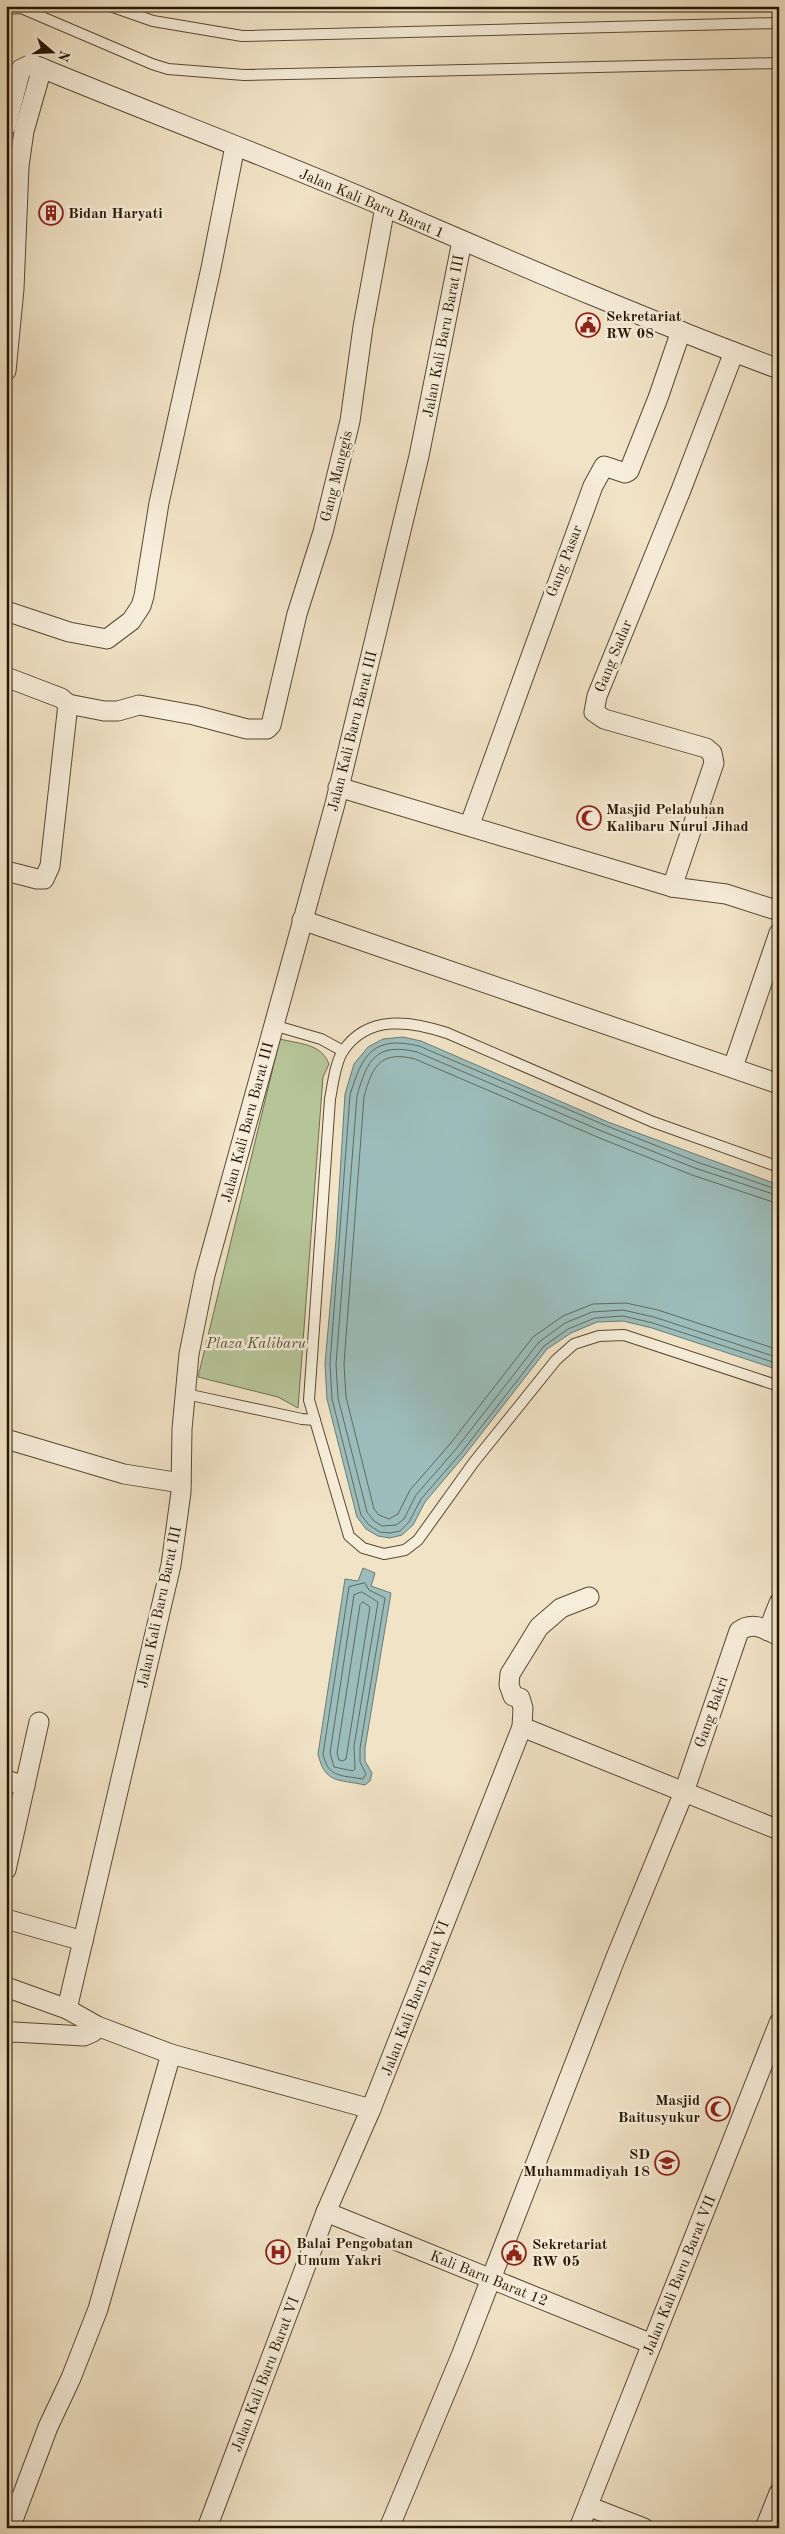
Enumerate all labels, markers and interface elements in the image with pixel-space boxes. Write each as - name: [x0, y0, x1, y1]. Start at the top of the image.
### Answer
- north arrow: [28, 28, 78, 78]
- text: N: [55, 49, 72, 64]
- street label: Jalan Kali Baru Barat 1: [297, 167, 446, 242]
- building icon: Bidan Haryati: [38, 200, 64, 226]
- place label: Bidan Haryati: [68, 207, 163, 222]
- street label: Jalan Kali Baru Barat III: [421, 254, 468, 419]
- place label: Sekretariat RW 08: [606, 310, 682, 342]
- public building icon: Sekretariat RW 08: [575, 312, 601, 338]
- street label: Gang Manggis: [319, 429, 356, 524]
- street label: Gang Pasar: [545, 524, 586, 600]
- street label: Gang Sadar: [593, 618, 636, 695]
- street label: Jalan Kali Baru Barat III: [326, 649, 381, 813]
- place label: Masjid Pelabuhan Kalibaru Nurul Jihad: [606, 803, 749, 835]
- mosque icon: Masjid Pelabuhan Kalibaru Nurul Jihad: [576, 805, 602, 831]
- street label: Jalan Kali Baru Barat III: [220, 1041, 277, 1204]
- park label: Plaza Kalibaru: [205, 1337, 306, 1352]
- street label: Jalan Kali Baru Barat III: [136, 1525, 185, 1690]
- street label: Gang Bakri: [693, 1675, 732, 1750]
- street label: Jalan Kali Baru Barat VI: [380, 1919, 453, 2078]
- place label: Masjid Baitusyukur: [618, 2094, 700, 2126]
- mosque icon: Masjid Baitusyukur: [705, 2096, 731, 2122]
- place label: SD Muhammadiyah 18: [523, 2148, 650, 2180]
- school or university icon: SD Muhammadiyah 18: [654, 2150, 680, 2176]
- street label: Jalan Kali Baru Barat VII: [641, 2194, 719, 2357]
- place label: Balai Pengobatan Umum Yakri: [296, 2237, 413, 2269]
- place label: Sekretariat RW 05: [532, 2238, 608, 2270]
- hospital icon: Balai Pengobatan Umum Yakri: [265, 2239, 291, 2265]
- public building icon: Sekretariat RW 05: [501, 2240, 527, 2266]
- street label: Kali Baru Barat 12: [428, 2249, 549, 2310]
- street label: Jalan Kali Baru Barat VI: [230, 2295, 303, 2454]

